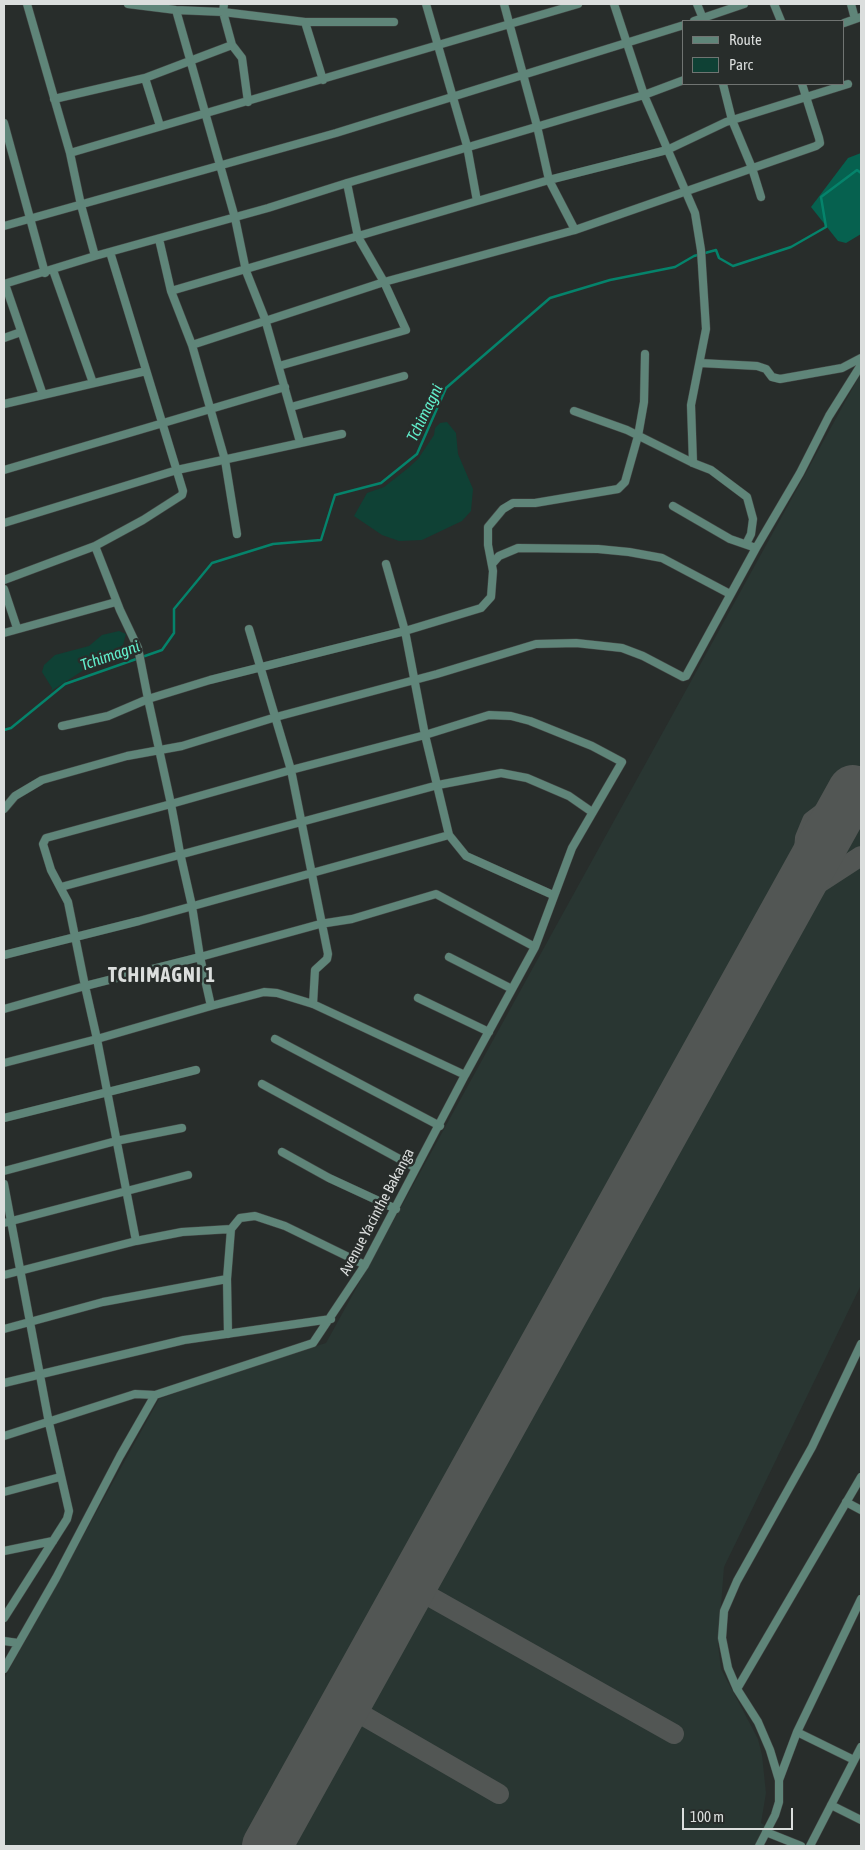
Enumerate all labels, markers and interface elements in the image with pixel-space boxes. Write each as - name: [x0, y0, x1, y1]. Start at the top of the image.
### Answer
- legend: [682, 20, 845, 85]
- text: Route: [729, 31, 762, 48]
- text: Parc: [729, 56, 753, 73]
- water label: Tchimagni: [403, 381, 447, 445]
- water label: Tchimagni: [78, 637, 142, 675]
- district label: TCHIMAGNI 1: [107, 964, 217, 988]
- street label: Avenue Yacinthe Bakanga: [336, 1145, 418, 1279]
- scale bar: [685, 1798, 796, 1830]
- text: 100 m: [690, 1808, 724, 1825]

